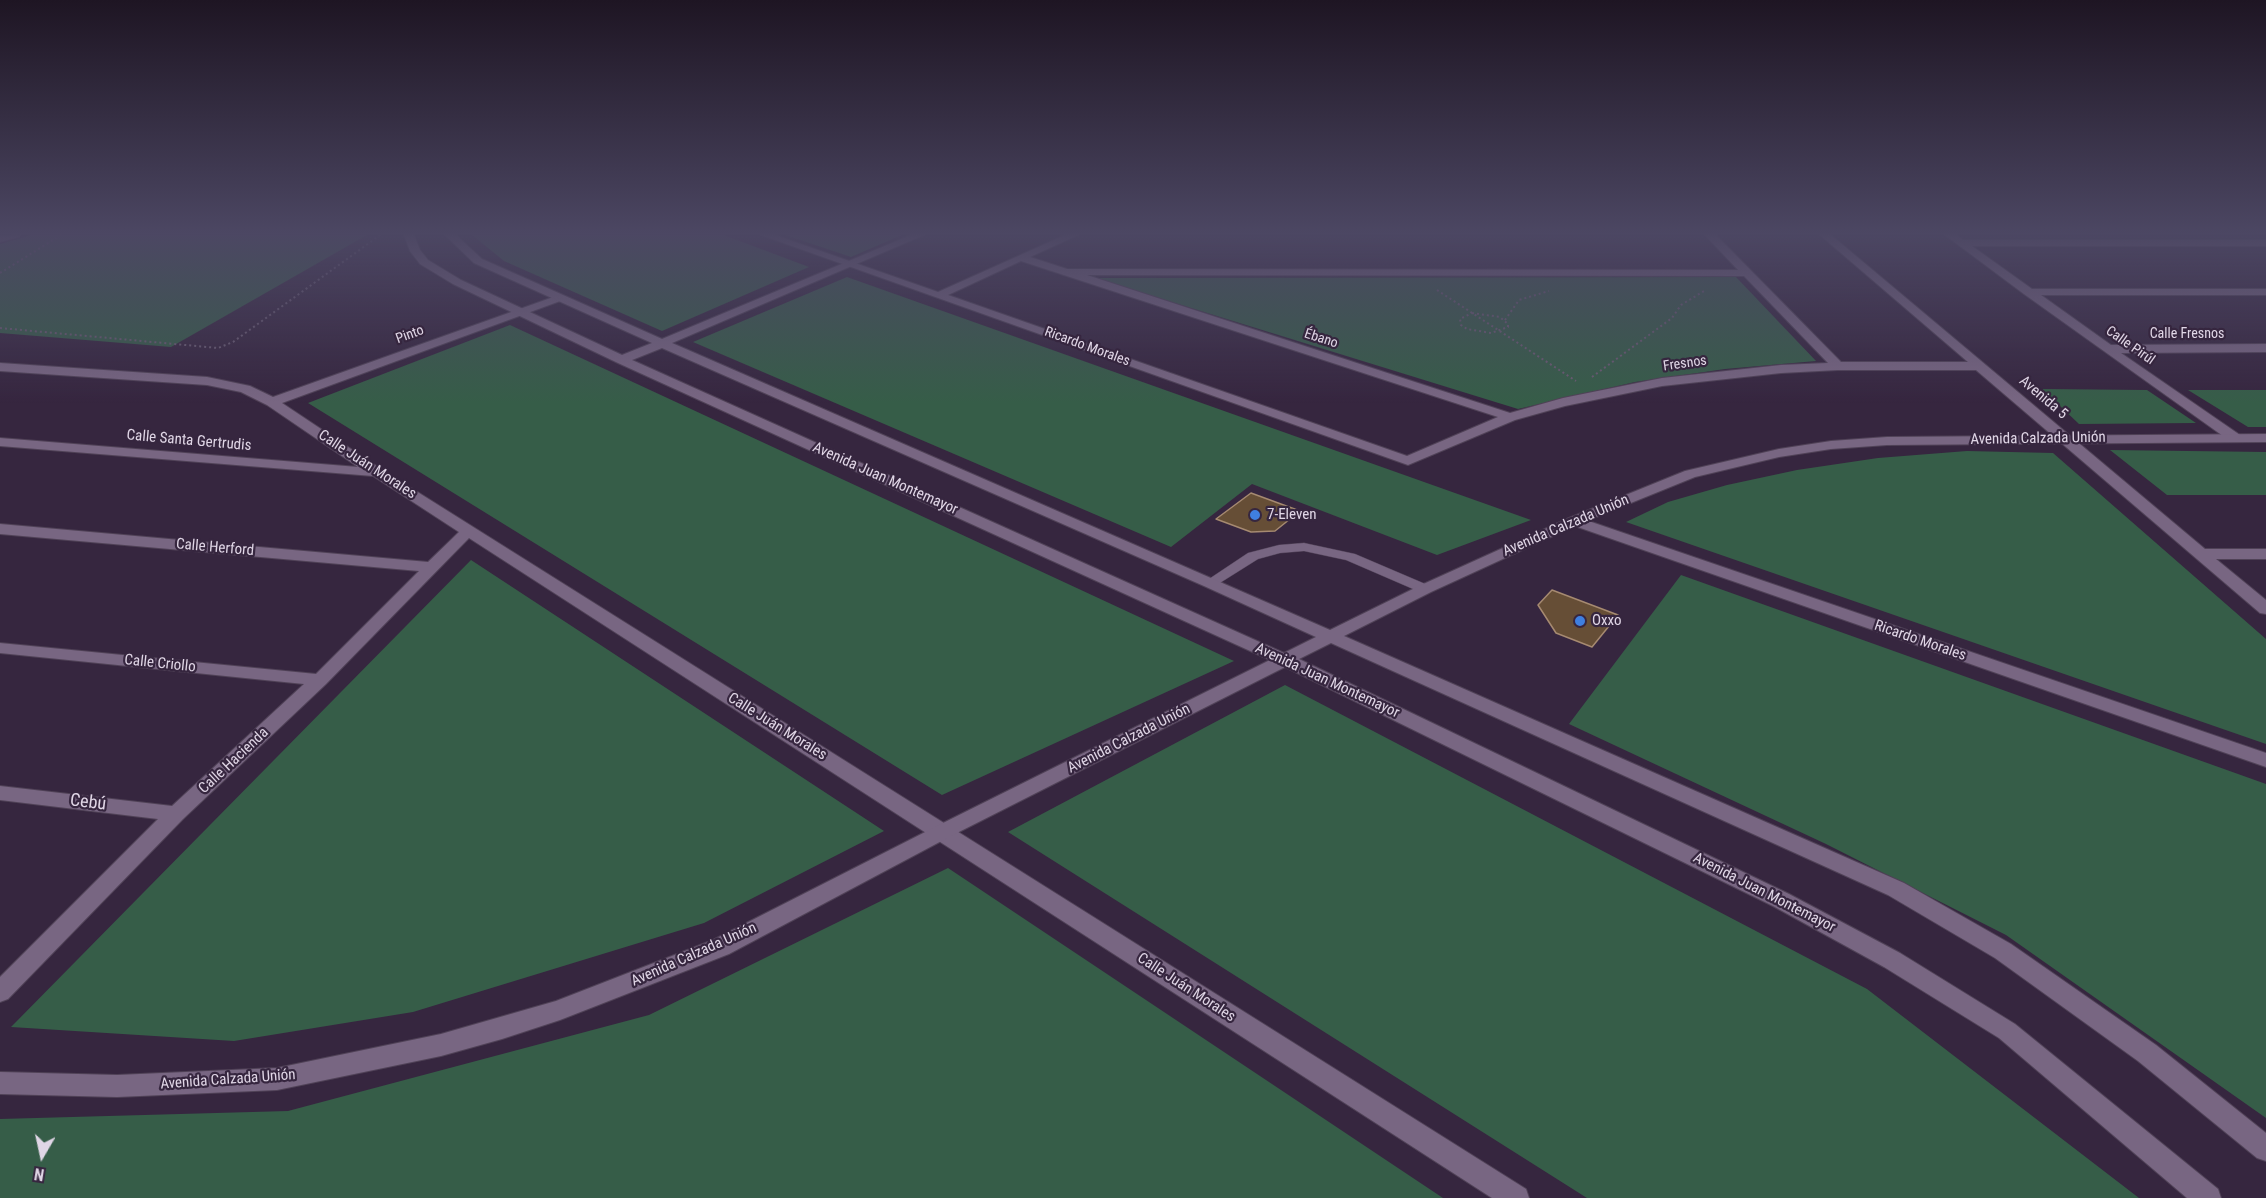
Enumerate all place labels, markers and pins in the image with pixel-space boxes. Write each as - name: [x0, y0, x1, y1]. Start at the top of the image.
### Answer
- place label: 7-Eleven: [1267, 506, 1317, 524]
- marker: 7-Eleven: [1248, 508, 1262, 522]
- place label: Oxxo: [1592, 612, 1622, 630]
- marker: Oxxo: [1573, 614, 1587, 628]

